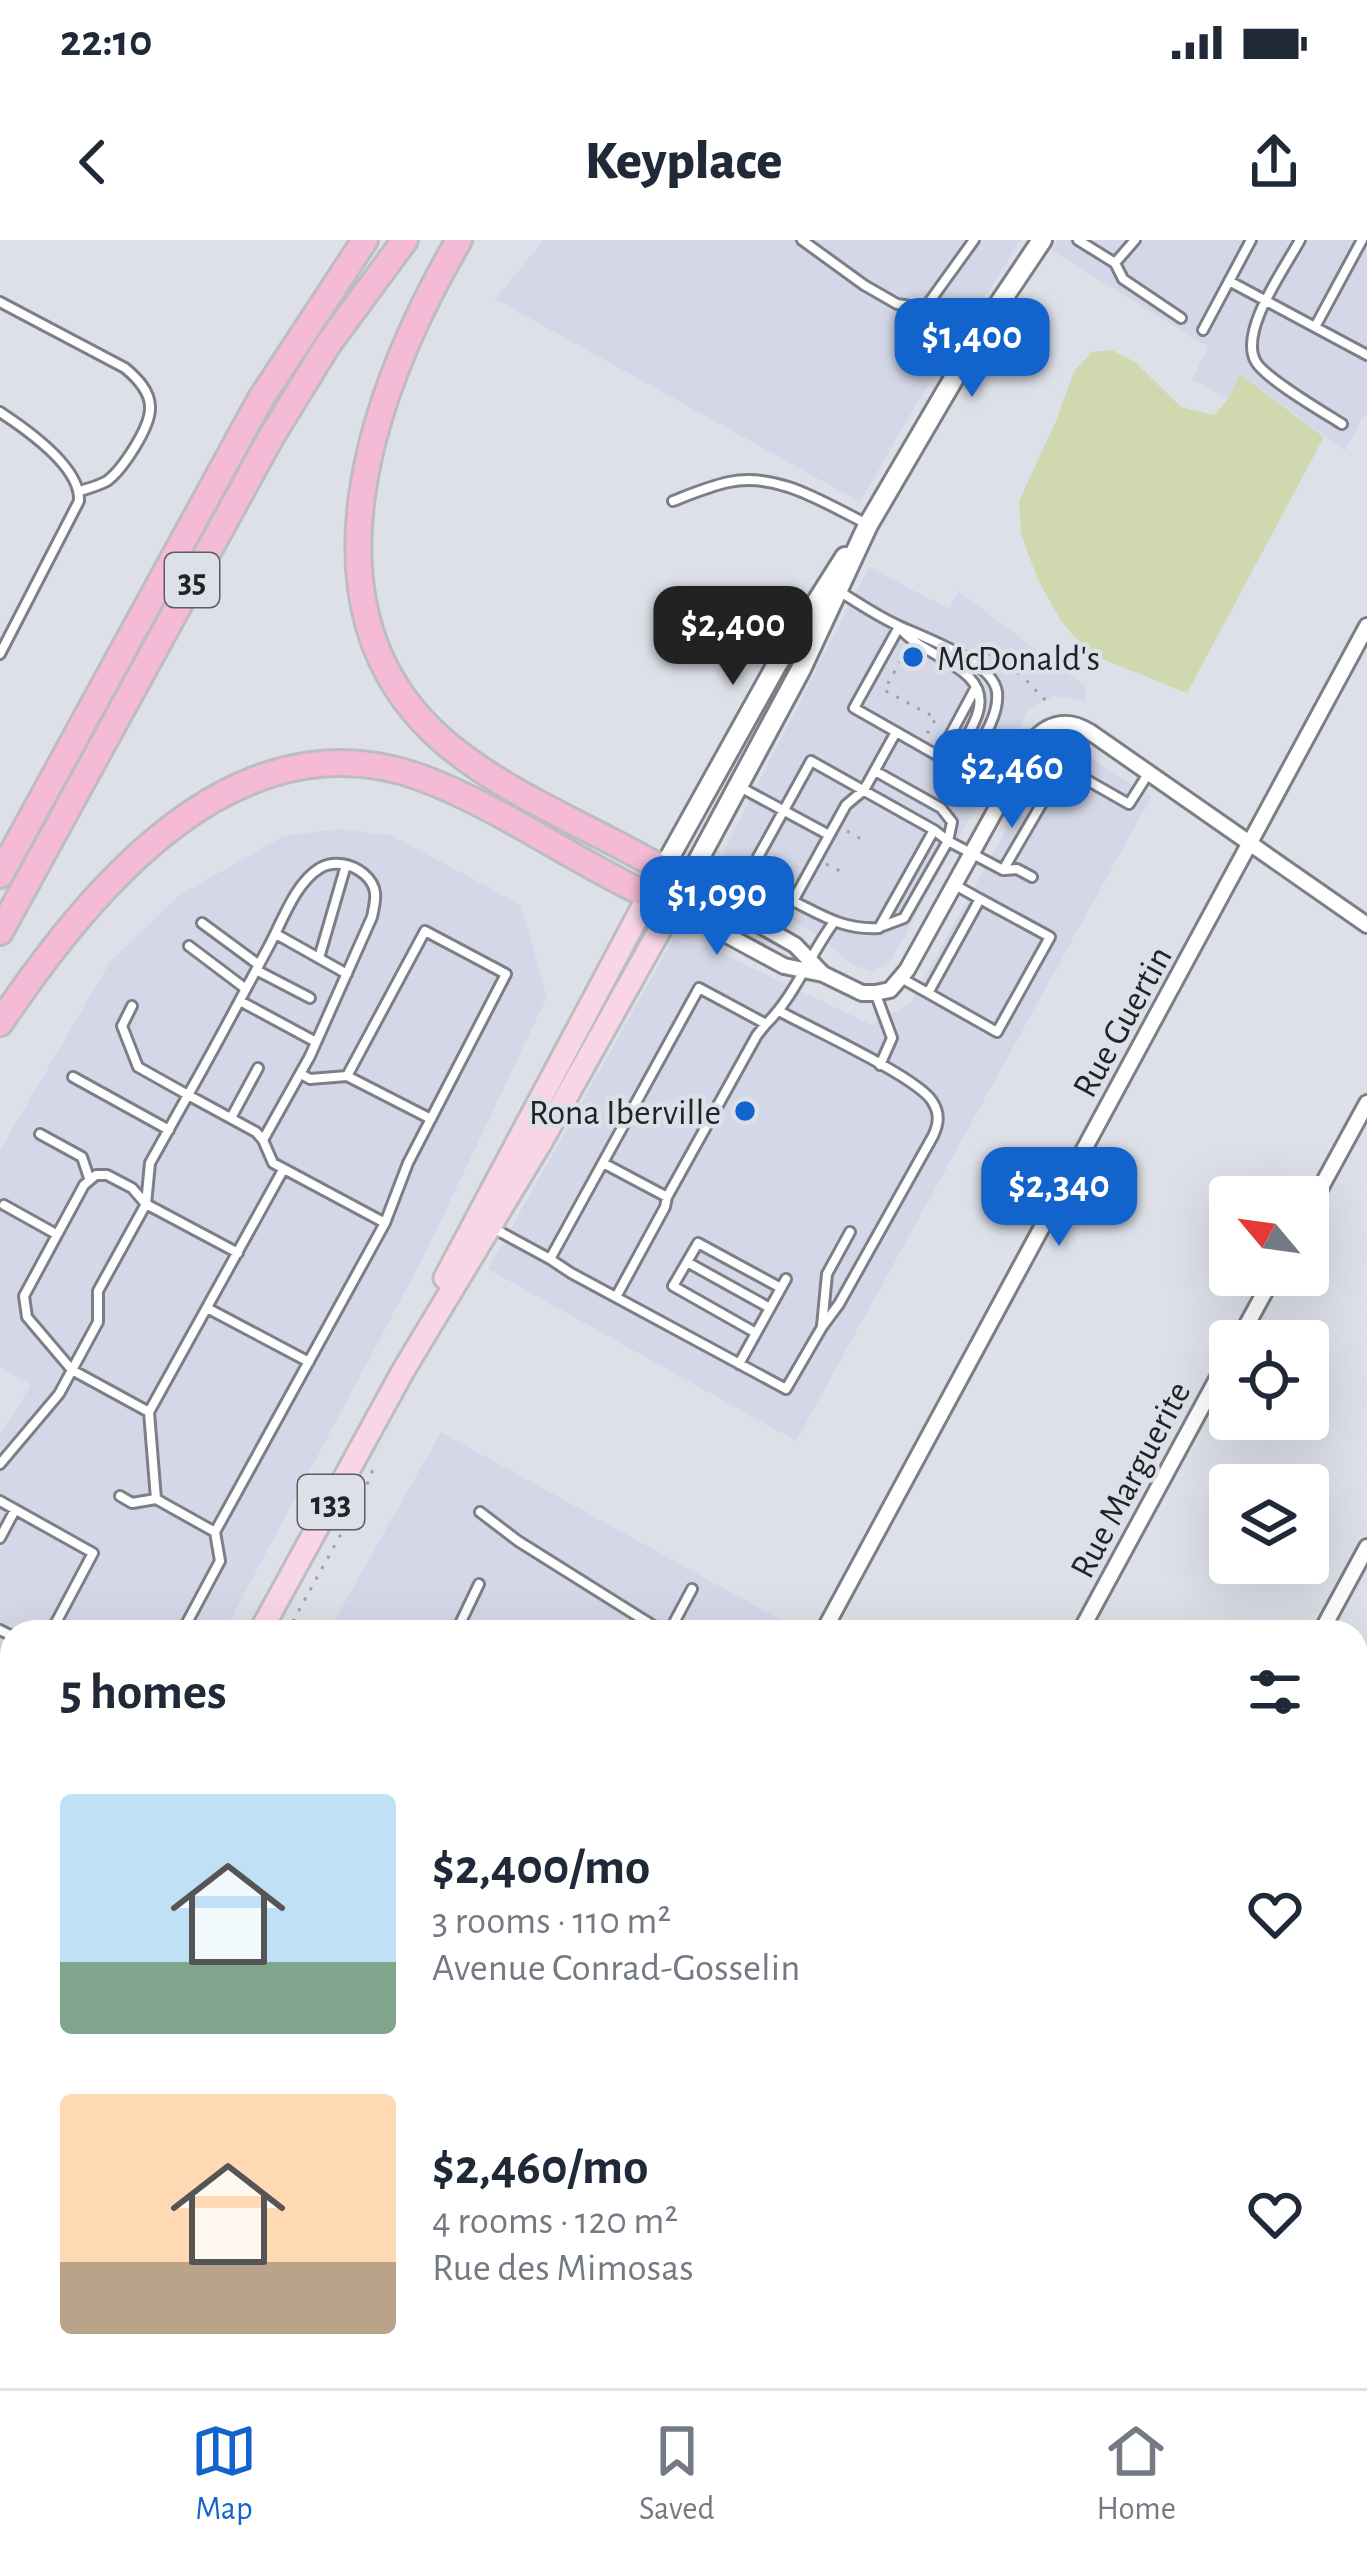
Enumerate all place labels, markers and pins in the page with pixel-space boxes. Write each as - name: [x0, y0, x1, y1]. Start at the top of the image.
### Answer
- pin: $1,400: [874, 298, 1070, 400]
- pin: $2,400: [635, 586, 831, 688]
- place label: McDonald's: [937, 641, 1100, 677]
- marker: McDonald's: [900, 644, 926, 670]
- pin: $2,460: [914, 729, 1110, 831]
- pin: $1,090: [619, 856, 815, 958]
- place label: Rona Iberville: [529, 1095, 721, 1131]
- marker: Rona Iberville: [732, 1098, 758, 1124]
- pin: $2,340: [961, 1147, 1157, 1249]

